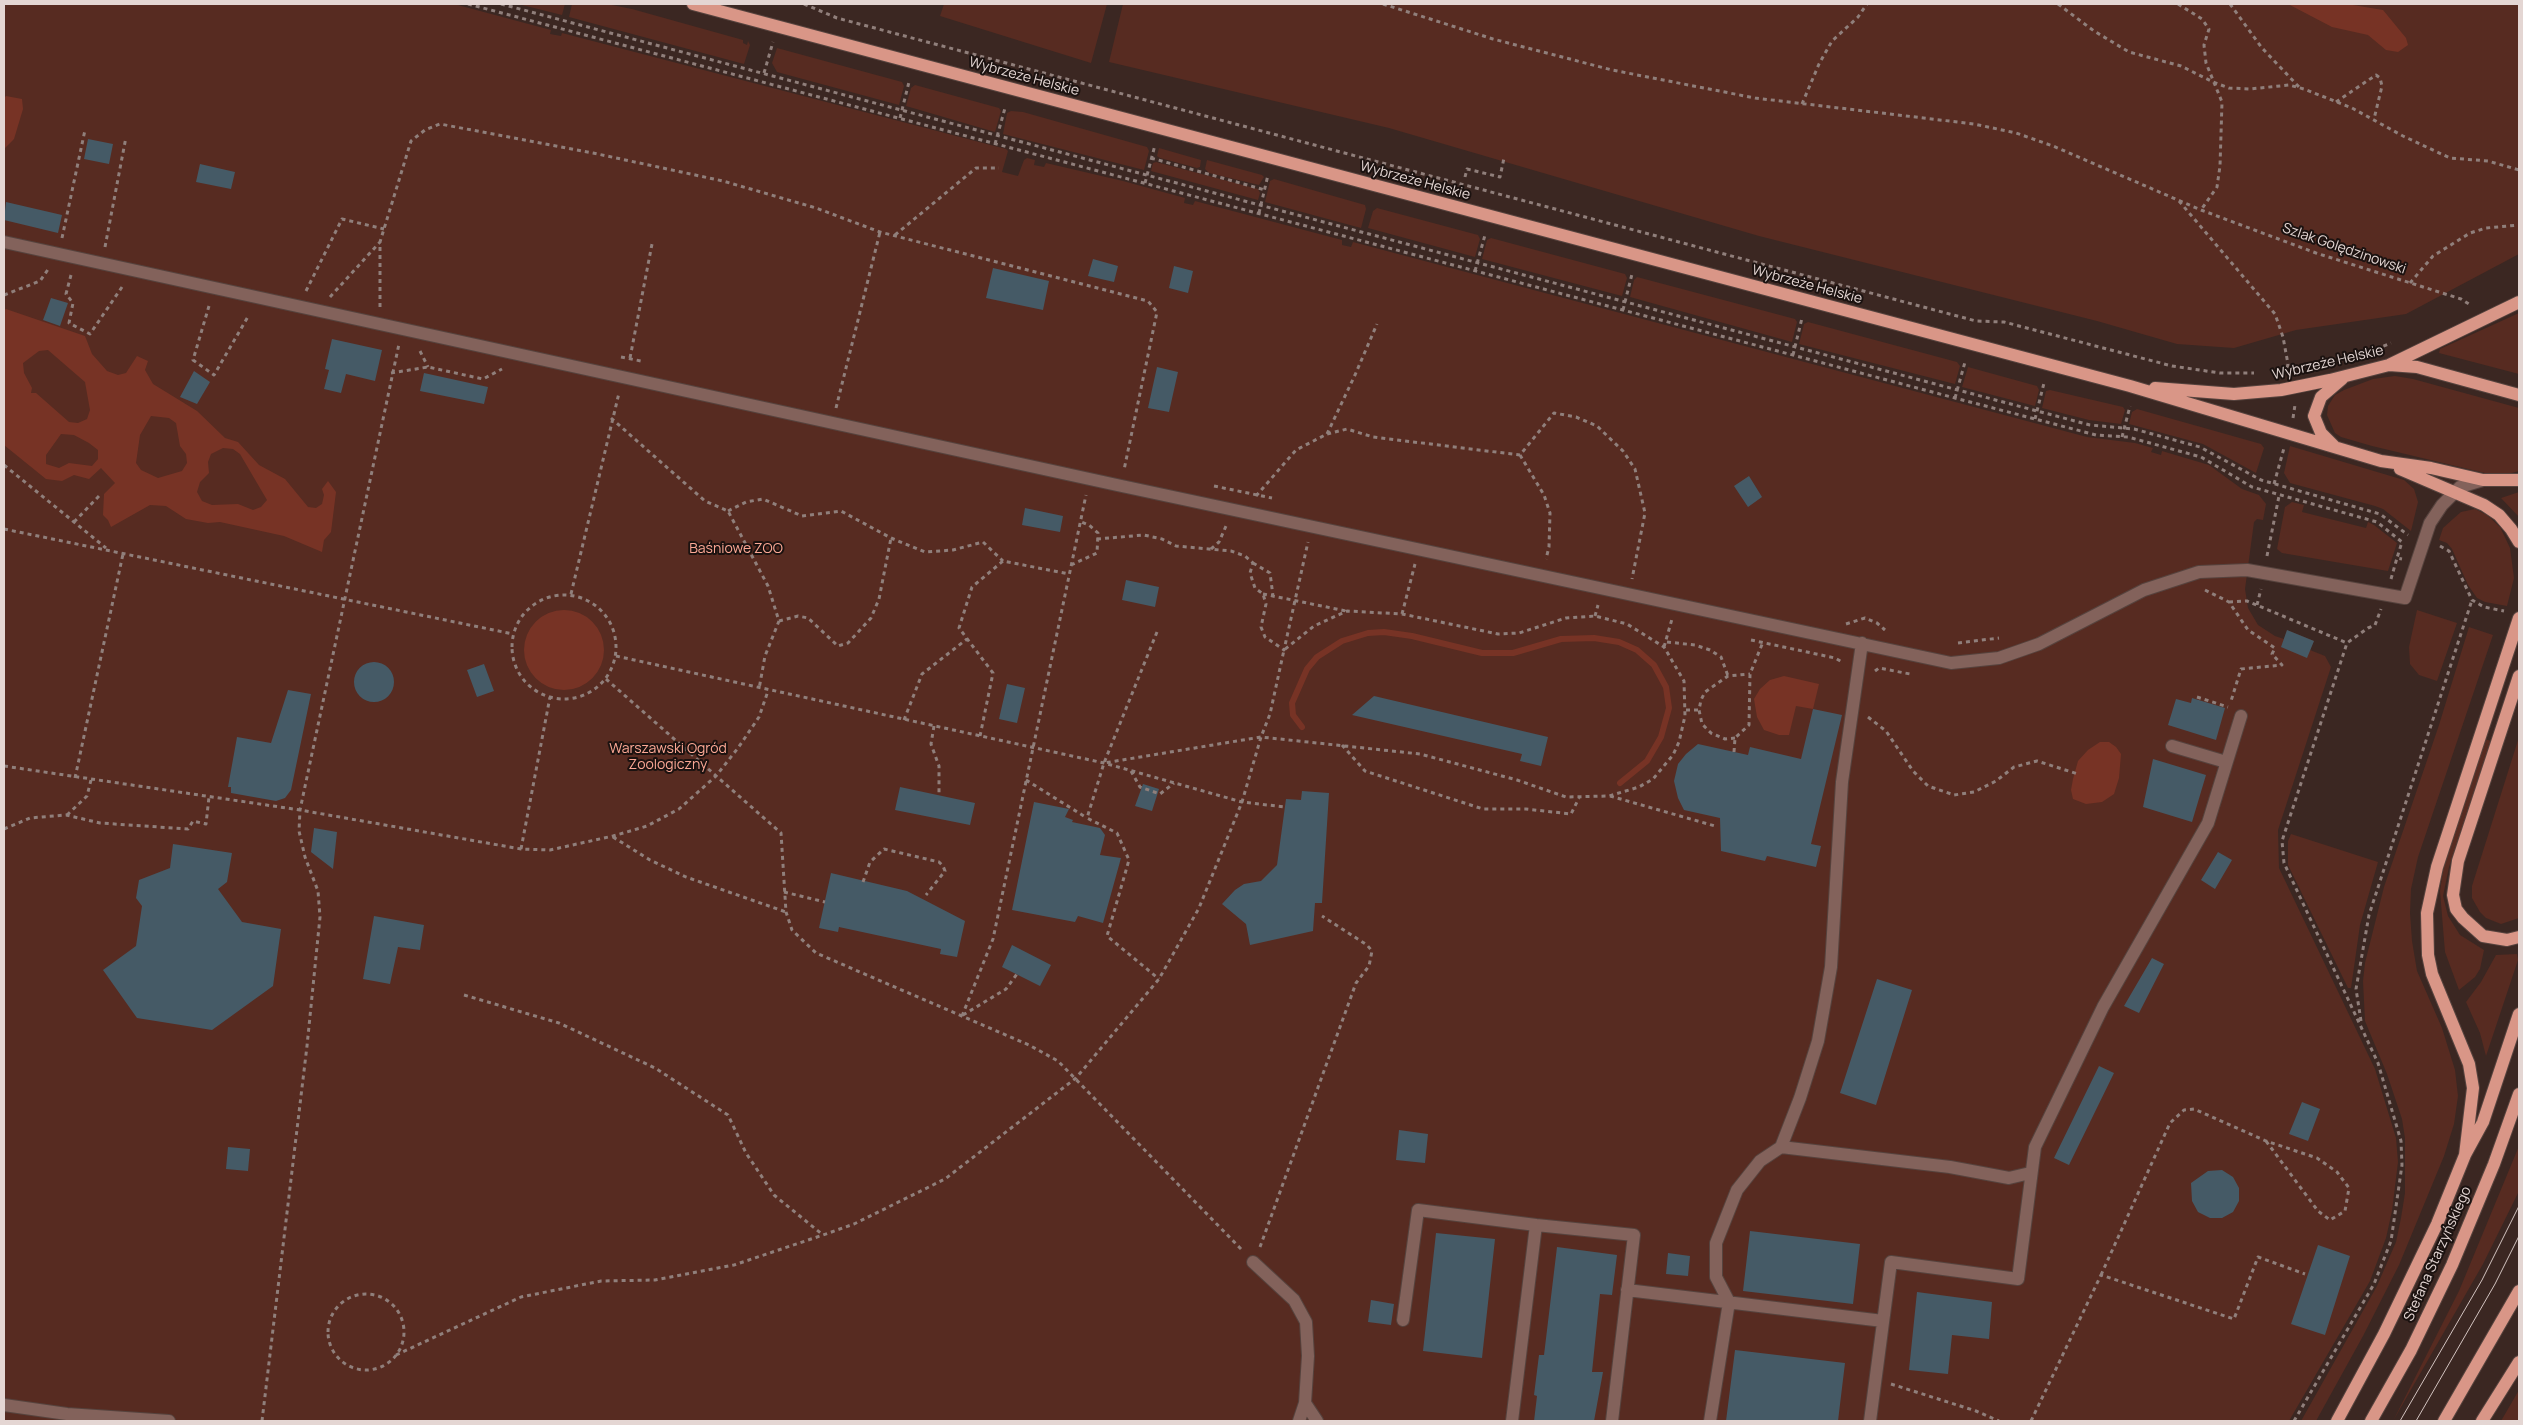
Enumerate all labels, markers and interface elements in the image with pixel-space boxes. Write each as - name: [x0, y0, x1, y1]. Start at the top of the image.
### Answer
- street label: Wybrzeże Helskie: [967, 54, 1081, 100]
- street label: Wybrzeże Helskie: [1358, 158, 1472, 204]
- street label: Szlak Golędzinowski: [2280, 220, 2408, 278]
- street label: Wybrzeże Helskie: [1750, 262, 1864, 308]
- street label: Wybrzeże Helskie: [2271, 342, 2385, 384]
- park label: Baśniowe ZOO: [689, 541, 783, 557]
- park label: Warszawski Ogród Zoologiczny: [609, 741, 727, 774]
- street label: Stefana Starzyńskiego: [2401, 1184, 2475, 1324]

